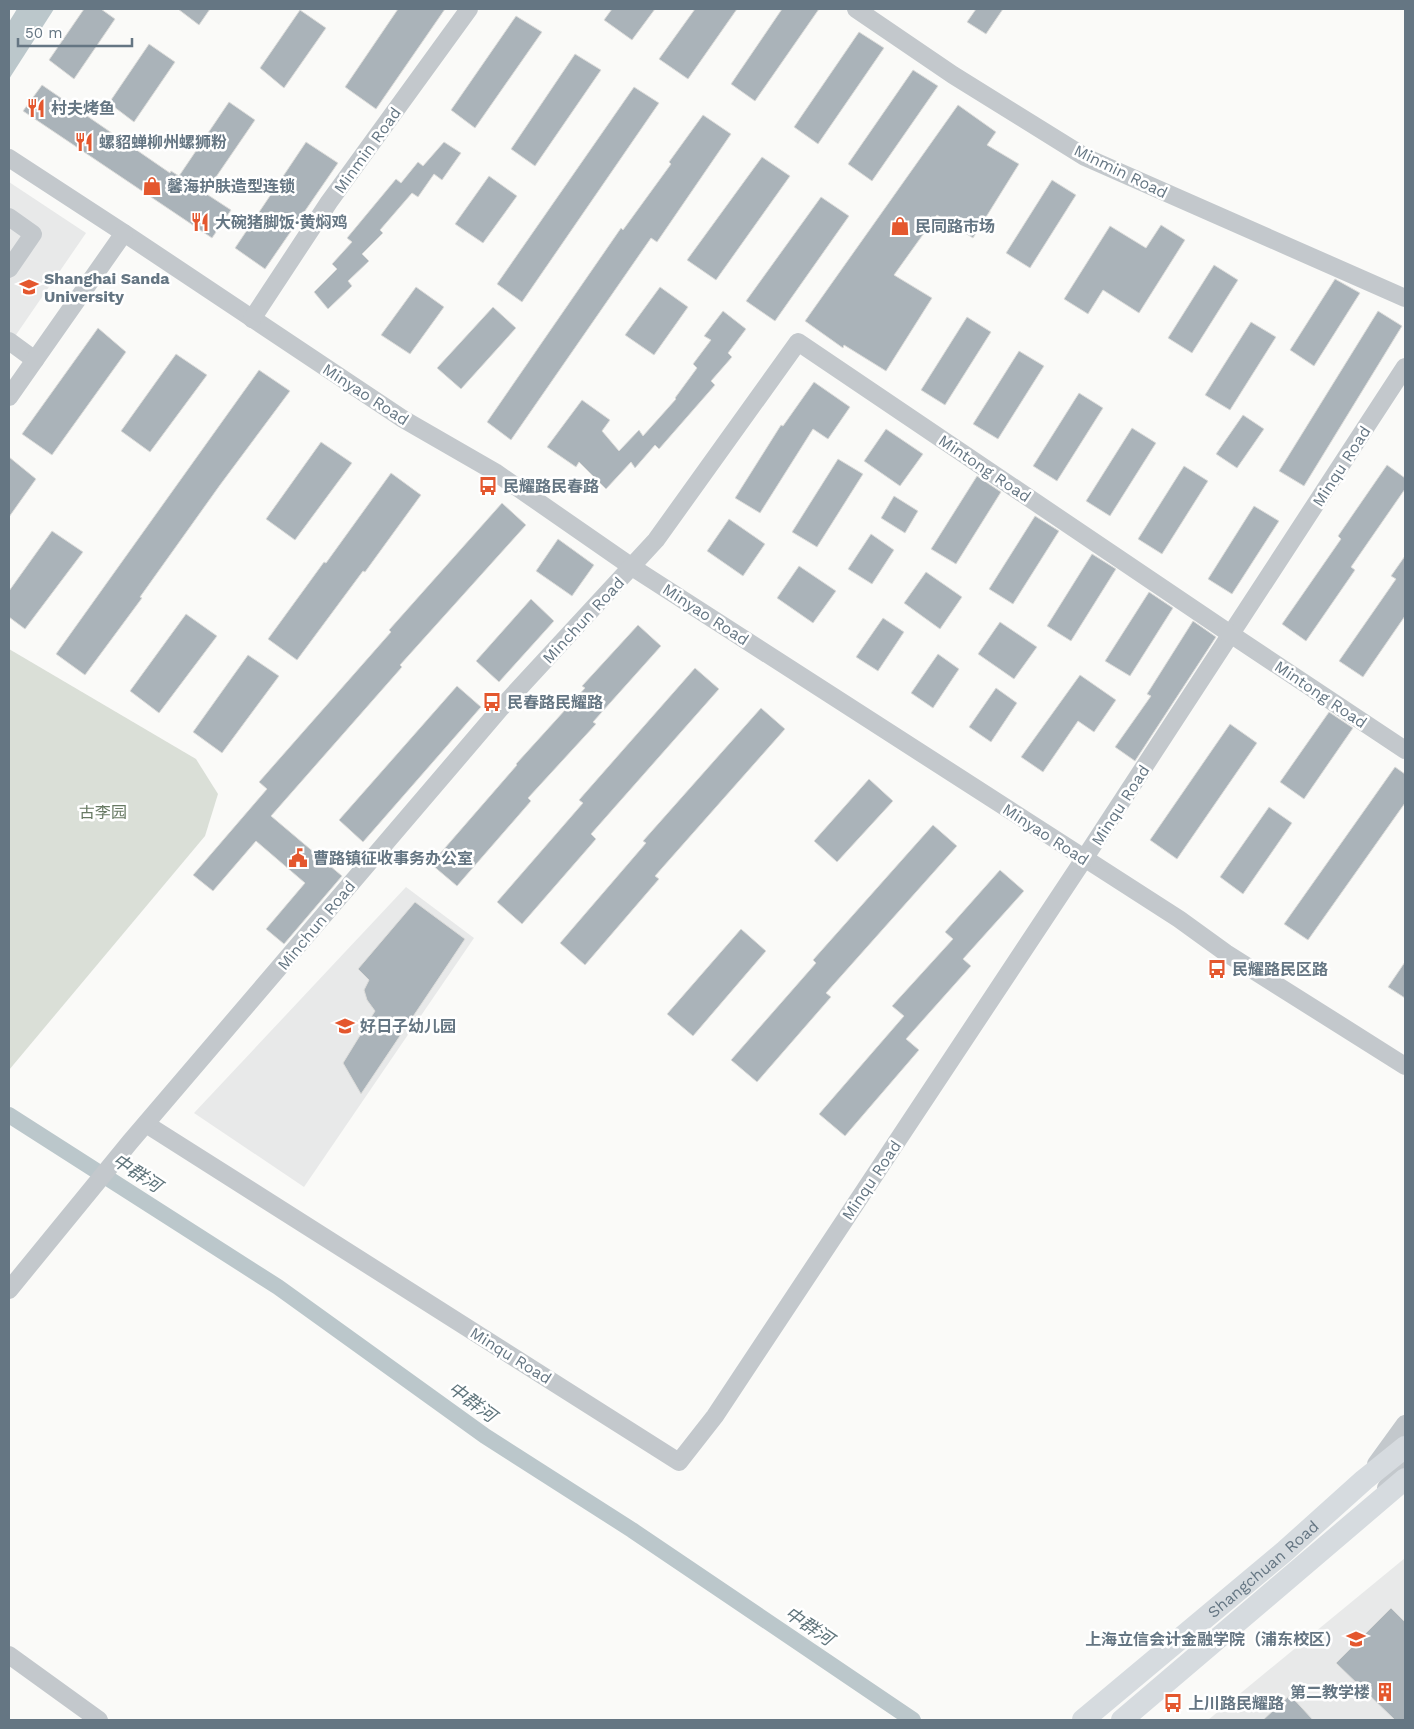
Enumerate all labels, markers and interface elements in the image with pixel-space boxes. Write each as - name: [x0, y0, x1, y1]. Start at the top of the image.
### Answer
- scale bar: [18, 15, 131, 47]
- text: 50 m: [25, 24, 62, 42]
- restaurant icon: 村夫烤鱼: [25, 97, 47, 119]
- place label: 村夫烤鱼: [51, 99, 115, 118]
- street label: Minmin Road: [330, 104, 405, 197]
- restaurant icon: 螺貂蝉柳州螺狮粉: [73, 131, 95, 153]
- place label: 螺貂蝉柳州螺狮粉: [99, 133, 227, 152]
- street label: Minmin Road: [1071, 141, 1171, 202]
- shop icon: 馨海护肤造型连锁: [141, 175, 163, 197]
- place label: 馨海护肤造型连锁: [167, 177, 295, 196]
- restaurant icon: 大碗猪脚饭·黄焖鸡: [189, 211, 211, 233]
- place label: 大碗猪脚饭·黄焖鸡: [215, 213, 347, 232]
- shop icon: 民同路市场: [889, 215, 911, 237]
- place label: 民同路市场: [915, 217, 995, 236]
- place label: Shanghai Sanda University: [44, 269, 170, 306]
- school or university icon: Shanghai Sanda University: [18, 276, 40, 298]
- street label: Minyao Road: [319, 360, 412, 429]
- street label: Minqu Road: [1308, 422, 1375, 510]
- street label: Mintong Road: [935, 431, 1034, 506]
- bus stop icon: 民耀路民春路: [477, 475, 499, 497]
- place label: 民耀路民春路: [503, 477, 599, 496]
- street label: Minchun Road: [539, 573, 628, 667]
- street label: Minyao Road: [659, 580, 752, 649]
- street label: Mintong Road: [1271, 657, 1370, 732]
- bus stop icon: 民春路民耀路: [481, 691, 503, 713]
- place label: 民春路民耀路: [507, 693, 603, 712]
- street label: Minqu Road: [1087, 761, 1154, 849]
- street label: Minyao Road: [999, 800, 1092, 869]
- park label: 古李园: [79, 803, 127, 822]
- public building icon: 曹路镇征收事务办公室: [287, 847, 309, 869]
- place label: 曹路镇征收事务办公室: [313, 849, 473, 868]
- street label: Minchun Road: [273, 877, 359, 974]
- bus stop icon: 民耀路民区路: [1206, 958, 1228, 980]
- place label: 民耀路民区路: [1232, 960, 1328, 979]
- school or university icon: 好日子幼儿园: [334, 1015, 356, 1037]
- place label: 好日子幼儿园: [360, 1017, 456, 1036]
- street label: Minqu Road: [838, 1137, 905, 1224]
- water label: 中群河: [109, 1149, 168, 1198]
- street label: Minqu Road: [467, 1323, 555, 1388]
- water label: 中群河: [444, 1377, 503, 1428]
- street label: Shangchuan Road: [1204, 1517, 1323, 1622]
- water label: 中群河: [781, 1602, 840, 1651]
- school or university icon: 上海立信会计金融学院（浦东校区）: [1345, 1628, 1367, 1650]
- place label: 上海立信会计金融学院（浦东校区）: [1085, 1630, 1341, 1649]
- building icon: 第二教学楼: [1374, 1681, 1396, 1703]
- place label: 第二教学楼: [1290, 1683, 1370, 1702]
- bus stop icon: 上川路民耀路: [1162, 1692, 1184, 1714]
- place label: 上川路民耀路: [1188, 1694, 1284, 1713]

